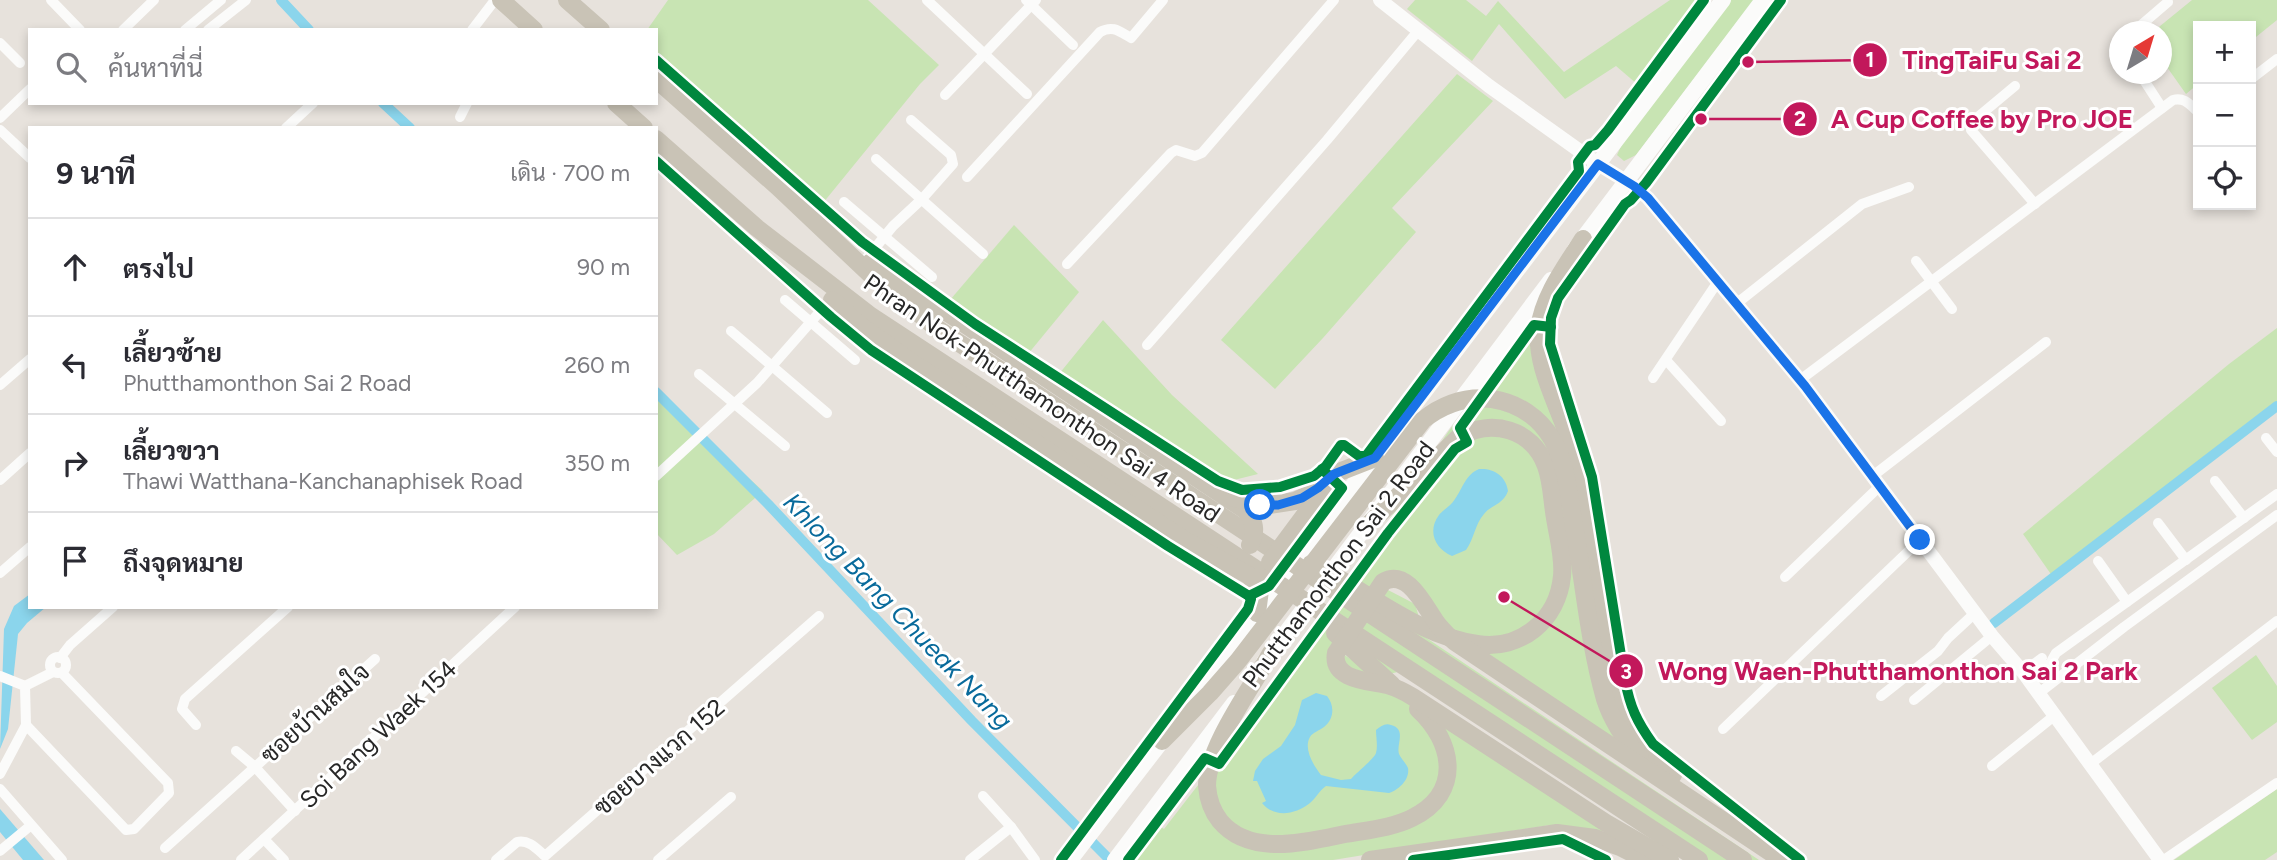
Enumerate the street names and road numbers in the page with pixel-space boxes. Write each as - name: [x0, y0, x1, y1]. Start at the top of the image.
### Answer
- street label: Phran Nok-Phutthamonthon Sai 4 Road: [858, 268, 1226, 528]
- street label: Phutthamonthon Sai 2 Road: [1236, 435, 1440, 693]
- street label: Soi Bang Waek 154: [293, 654, 463, 814]
- street label: ซอยบ้านสมใจ: [254, 656, 375, 769]
- street label: ซอยบางแวก 152: [588, 692, 730, 822]

